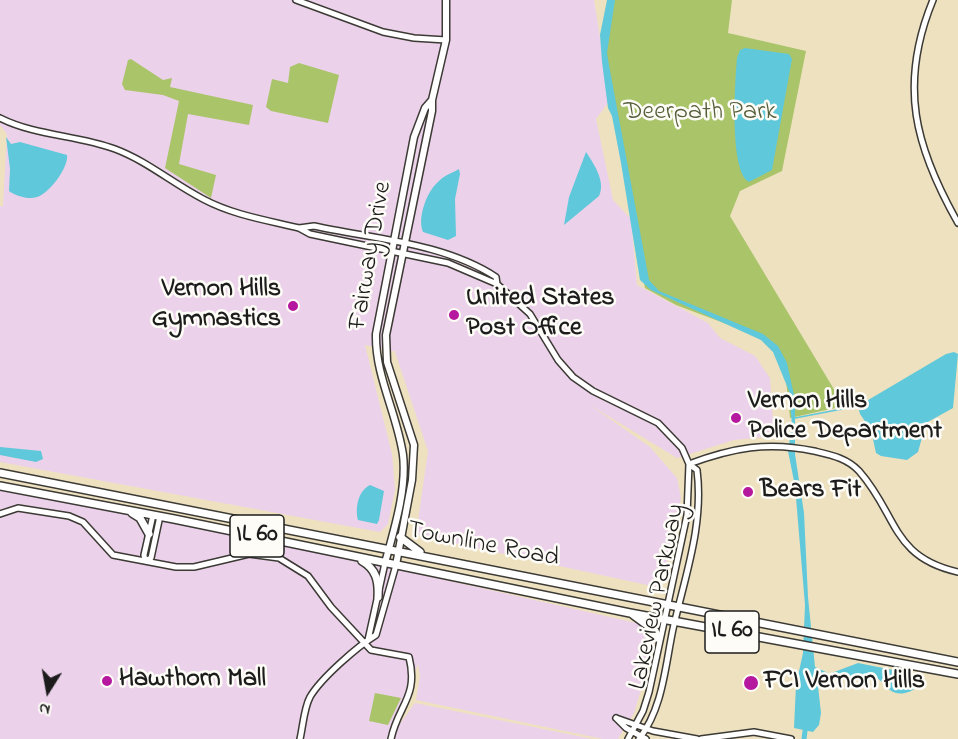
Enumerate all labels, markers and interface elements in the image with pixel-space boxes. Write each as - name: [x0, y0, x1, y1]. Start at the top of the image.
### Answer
- park label: Deerpath Park: [623, 98, 777, 130]
- street label: Fairway Drive: [344, 179, 400, 333]
- place label: Vernon Hills Gymnastics: [152, 275, 281, 336]
- place label: United States Post Office: [466, 284, 615, 346]
- marker: Vernon Hills Gymnastics: [286, 299, 300, 313]
- marker: United States Post Office: [447, 308, 461, 322]
- place label: Vernon Hills Police Department: [748, 387, 942, 448]
- marker: Vernon Hills Police Department: [729, 411, 743, 425]
- place label: Bears Fit: [760, 476, 861, 508]
- marker: Bears Fit: [741, 485, 755, 499]
- street label: Lakeview Parkway: [624, 501, 694, 693]
- road number: IL 60: [230, 515, 284, 557]
- street label: Townline Road: [405, 516, 561, 576]
- road number: IL 60: [705, 611, 759, 653]
- north arrow: [18, 661, 78, 721]
- place label: Hawthorn Mall: [119, 665, 266, 697]
- place label: FCI Vernon Hills: [764, 667, 925, 699]
- marker: Hawthorn Mall: [100, 674, 114, 688]
- marker: FCI Vernon Hills: [742, 674, 760, 692]
- text: N: [37, 696, 52, 721]

